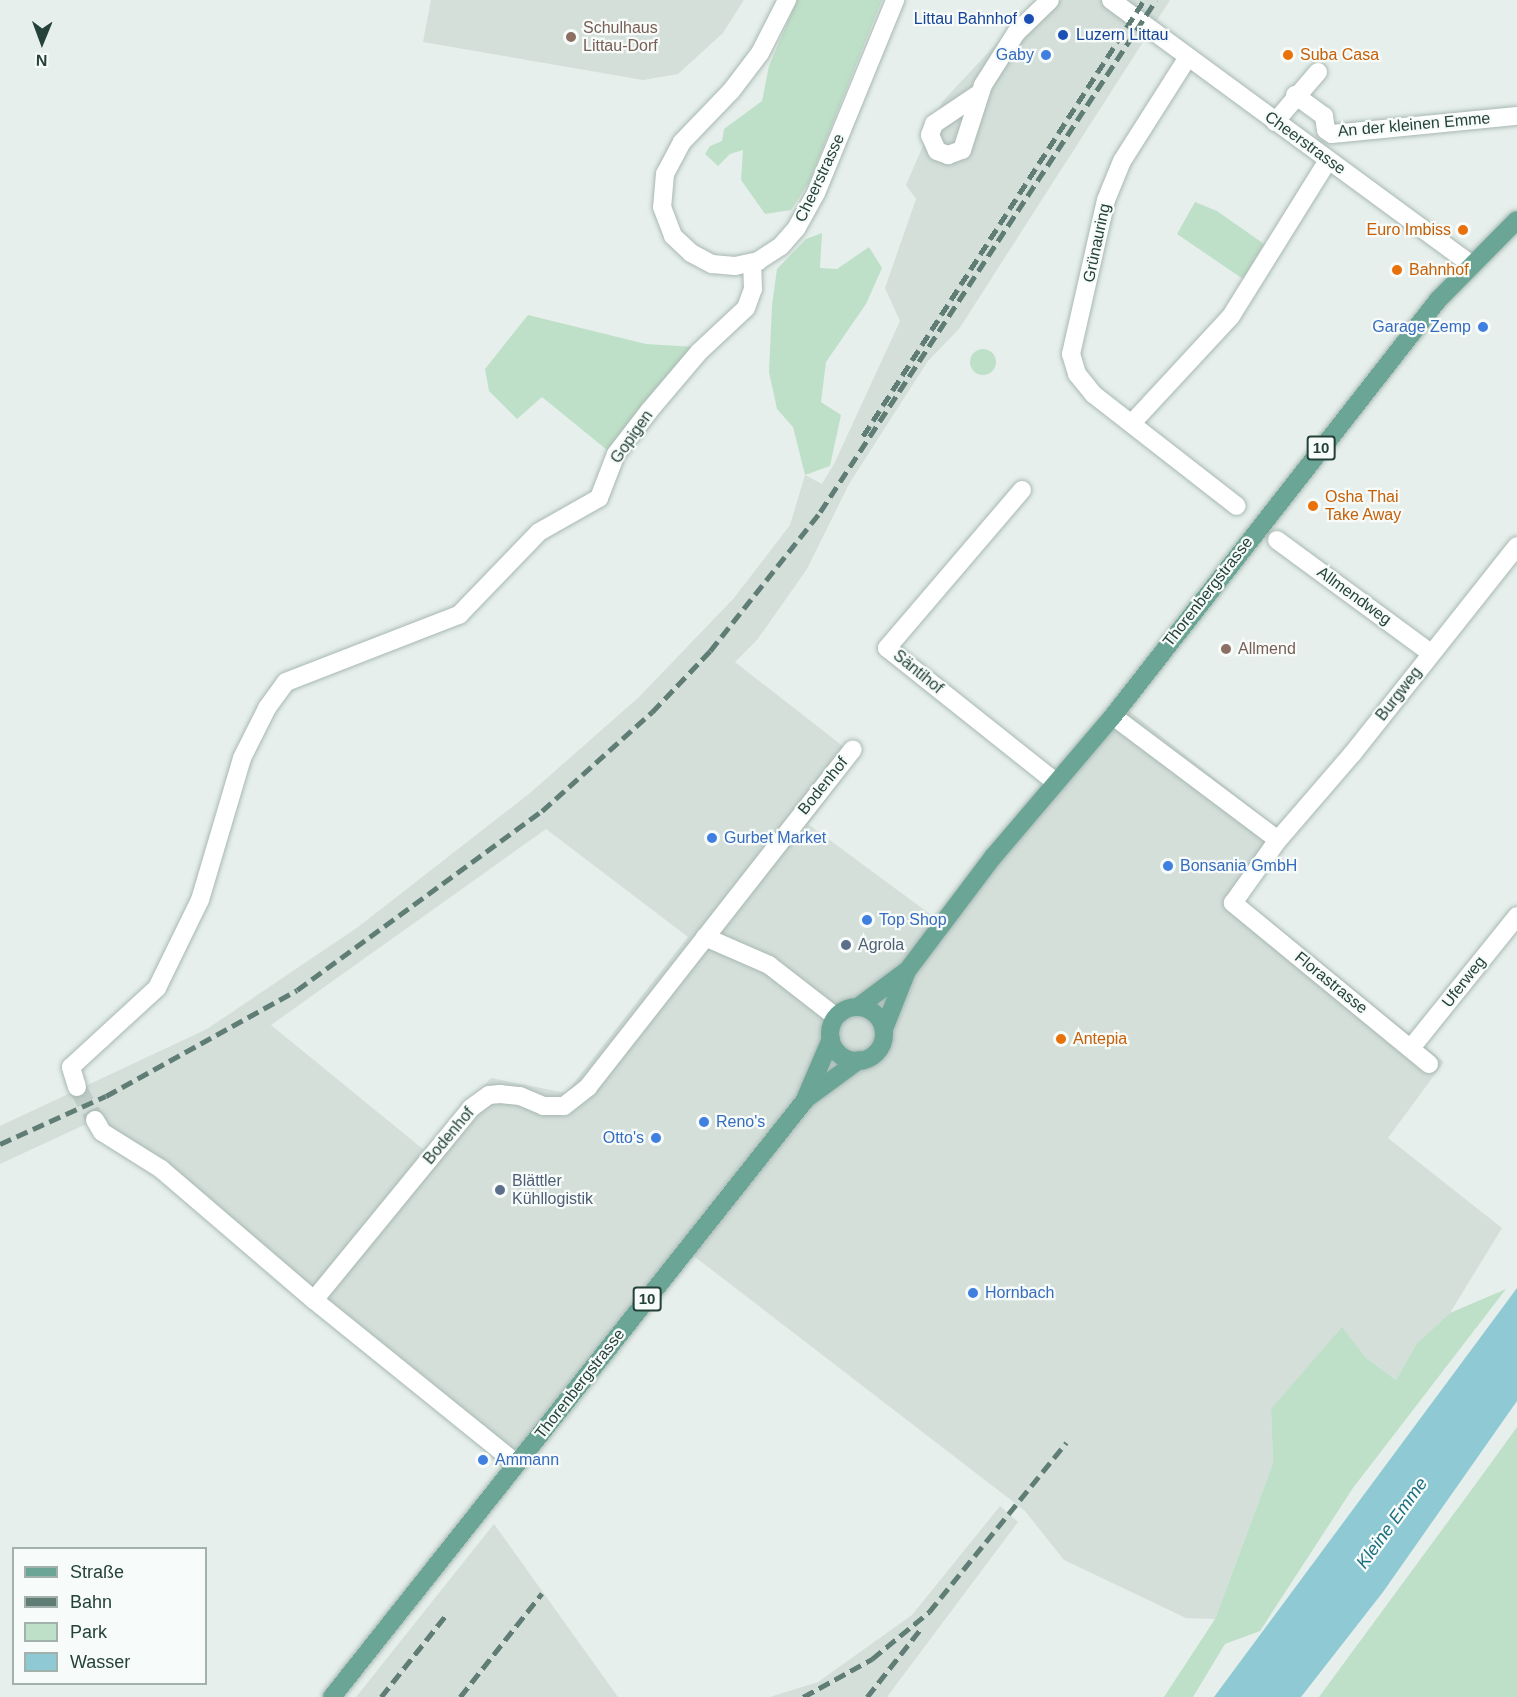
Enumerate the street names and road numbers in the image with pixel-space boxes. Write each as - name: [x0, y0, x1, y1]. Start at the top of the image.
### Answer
- street label: Cheerstrasse: [1261, 107, 1349, 179]
- street label: An der kleinen Emme: [1337, 109, 1491, 141]
- street label: Cheerstrasse: [791, 131, 849, 225]
- street label: Grünauring: [1079, 202, 1115, 284]
- street label: Gopigen: [607, 407, 657, 467]
- road number: 10: [1306, 436, 1336, 460]
- street label: Thorenbergstrasse: [1159, 533, 1257, 651]
- street label: Allmendweg: [1313, 563, 1395, 629]
- street label: Säntihof: [889, 646, 947, 698]
- street label: Burgweg: [1372, 663, 1426, 725]
- street label: Bodenhof: [794, 753, 852, 819]
- street label: Florastrasse: [1291, 948, 1371, 1018]
- street label: Uferweg: [1438, 953, 1490, 1011]
- street label: Bodenhof: [420, 1104, 478, 1168]
- road number: 10: [632, 1287, 662, 1311]
- street label: Thorenbergstrasse: [531, 1325, 629, 1443]

